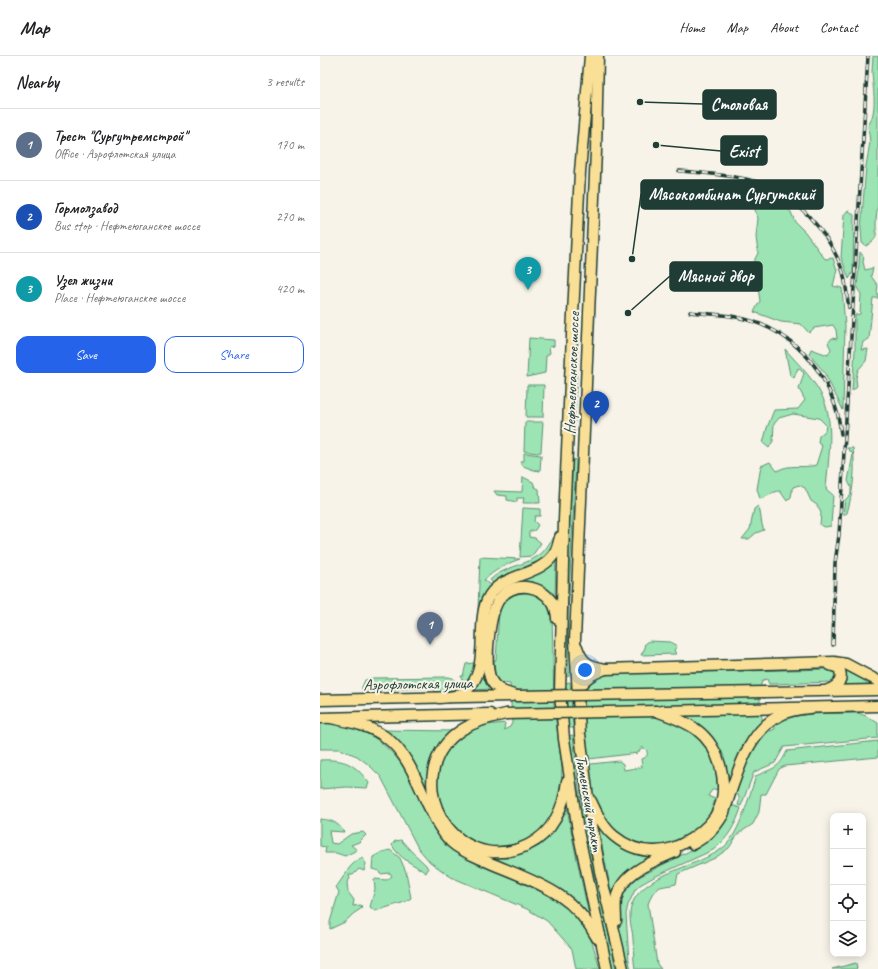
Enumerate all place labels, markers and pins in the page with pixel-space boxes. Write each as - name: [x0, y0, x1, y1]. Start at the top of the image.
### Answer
- callout: Столовая: [703, 90, 776, 119]
- callout: Exist: [721, 136, 767, 165]
- callout: Мясокомбинат Сургутский: [641, 180, 823, 209]
- pin: 3: [515, 257, 541, 290]
- callout: Мясной двор: [670, 262, 762, 291]
- pin: 2: [583, 391, 609, 424]
- pin: 1: [417, 612, 443, 645]

